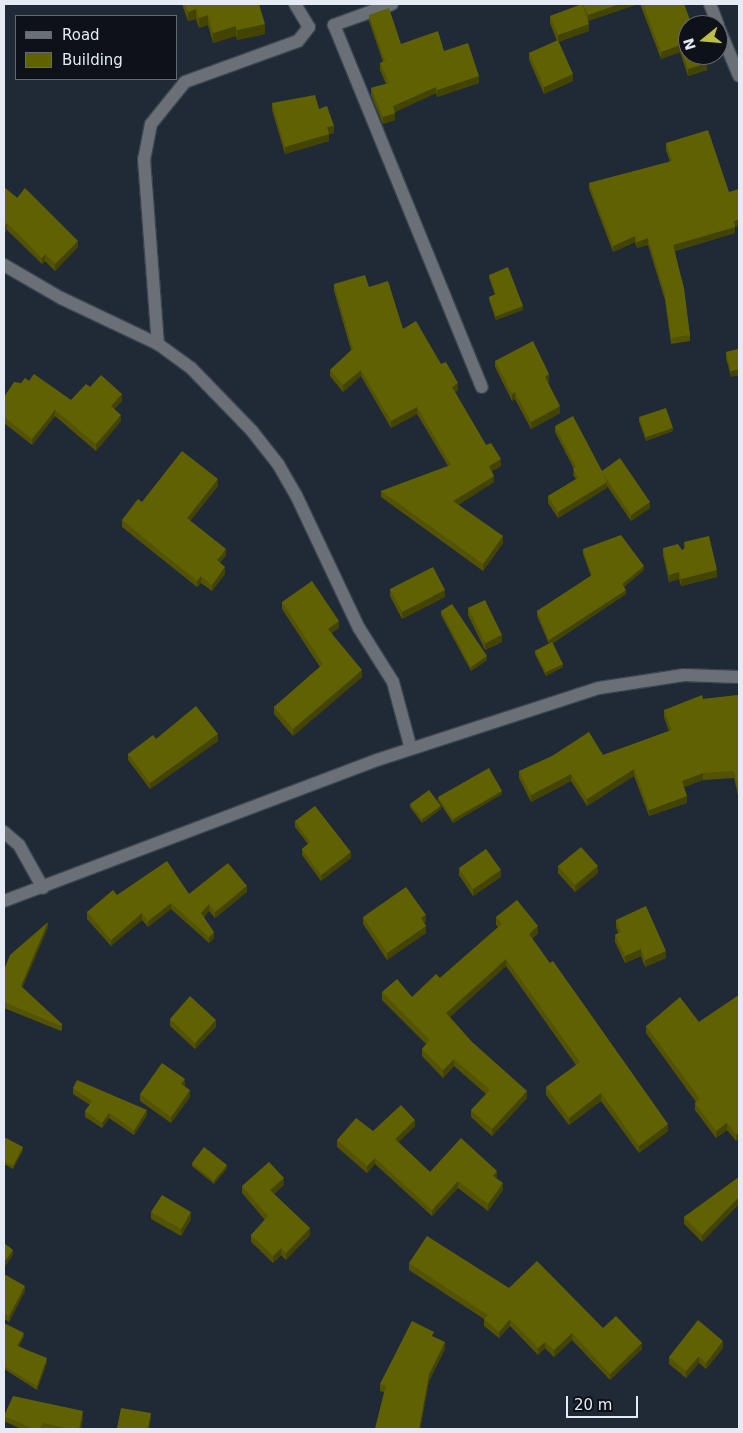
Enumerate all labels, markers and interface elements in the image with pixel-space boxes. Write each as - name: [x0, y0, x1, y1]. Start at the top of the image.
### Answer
- legend: [15, 15, 178, 80]
- north arrow: [678, 15, 728, 65]
- text: Road: [62, 26, 100, 44]
- text: N: [680, 36, 699, 52]
- text: Building: [62, 51, 123, 69]
- scale bar: [568, 1386, 640, 1418]
- text: 20 m: [574, 1396, 612, 1414]

